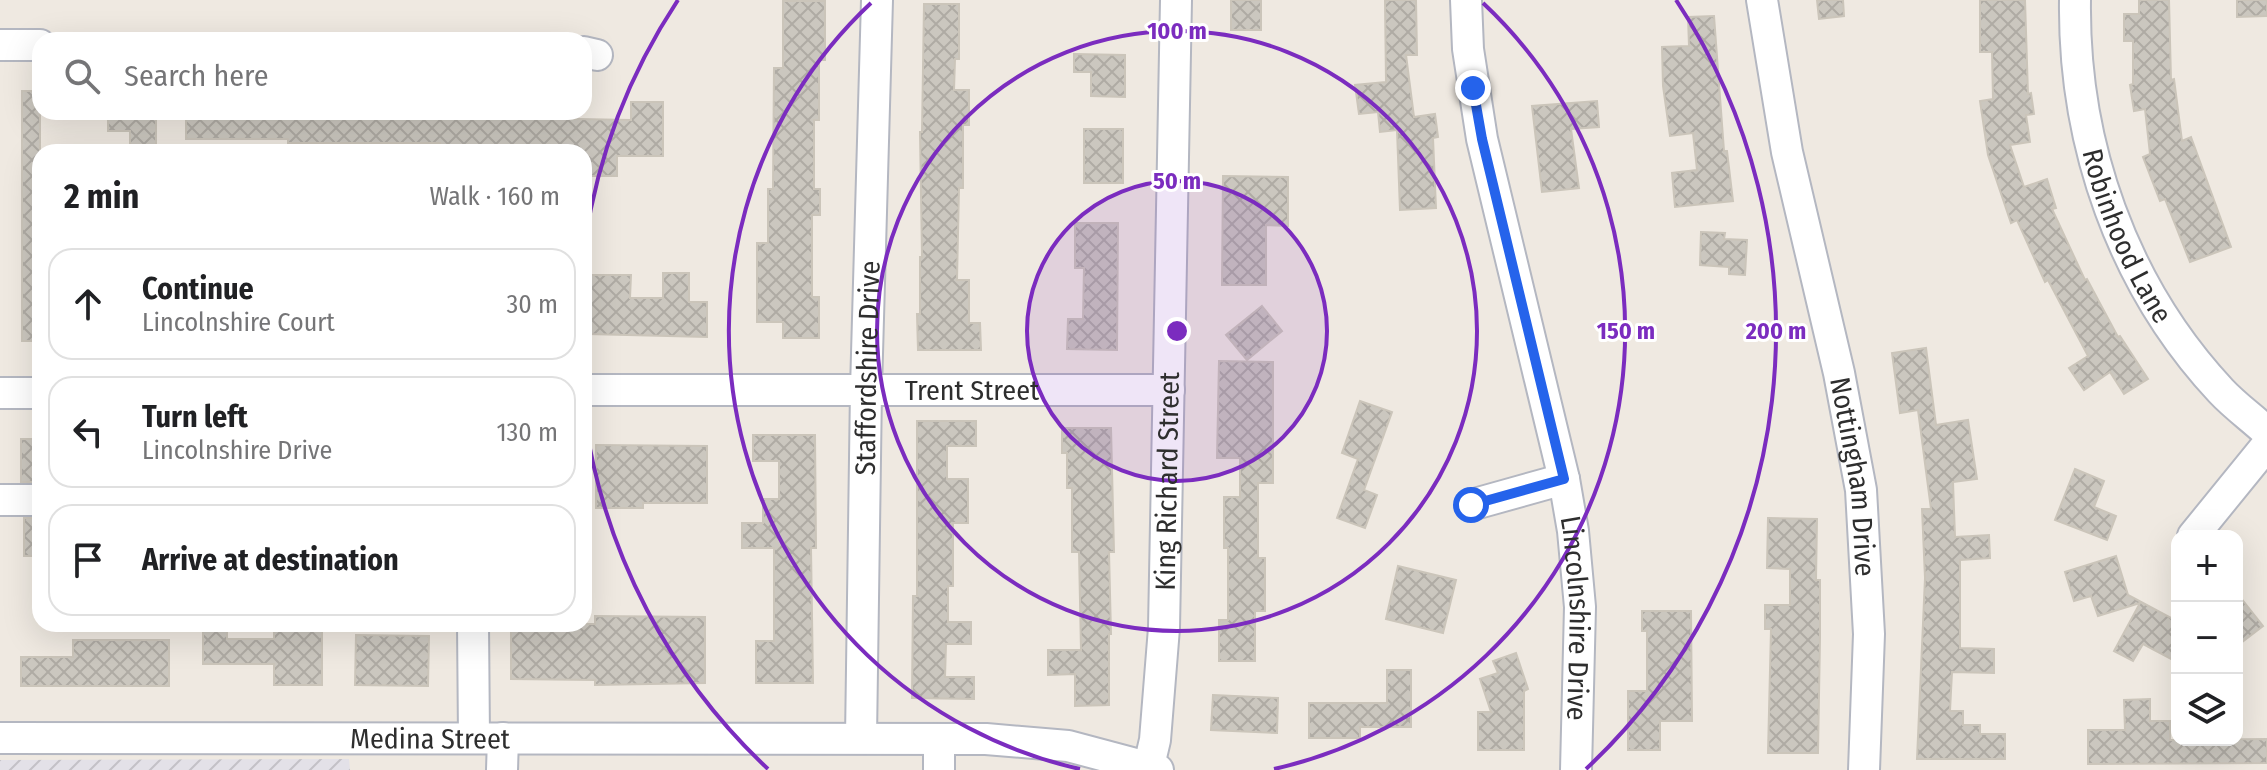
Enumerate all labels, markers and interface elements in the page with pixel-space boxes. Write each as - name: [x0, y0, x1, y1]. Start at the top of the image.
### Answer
- text: 100 m: [1147, 17, 1207, 45]
- search box: [32, 32, 592, 120]
- icon: search: [60, 54, 104, 98]
- text: Search here: [124, 58, 269, 94]
- route end: [1455, 70, 1491, 106]
- street label: Robinhood Lane: [2075, 145, 2179, 329]
- text: 50 m: [1153, 167, 1201, 195]
- text: 2 min: [64, 176, 139, 217]
- text: Walk · 160 m: [429, 181, 560, 212]
- street label: Staffordshire Drive: [849, 260, 887, 476]
- text: Continue: [142, 271, 254, 307]
- icon: ahead: [66, 282, 110, 326]
- text: 30 m: [507, 289, 558, 320]
- text: Lincolnshire Court: [142, 307, 335, 338]
- centre of rings: [1163, 317, 1191, 345]
- text: 150 m: [1597, 317, 1655, 345]
- text: 200 m: [1745, 317, 1806, 345]
- street label: King Richard Street: [1149, 371, 1186, 591]
- street label: Trent Street: [905, 374, 1040, 407]
- street label: Nottingham Drive: [1823, 374, 1882, 577]
- text: Turn left: [142, 399, 248, 435]
- icon: left: [66, 410, 110, 454]
- text: 130 m: [496, 417, 558, 448]
- text: Lincolnshire Drive: [142, 435, 332, 466]
- route start: [1453, 487, 1489, 523]
- street label: Lincolnshire Drive: [1554, 513, 1596, 721]
- map controls: [2171, 530, 2243, 746]
- button: +: [2171, 530, 2243, 602]
- icon: arrive: [66, 538, 110, 582]
- text: Arrive at destination: [142, 542, 399, 578]
- button: −: [2171, 602, 2243, 674]
- button: layers: [2171, 674, 2243, 746]
- street label: Medina Street: [350, 722, 511, 756]

